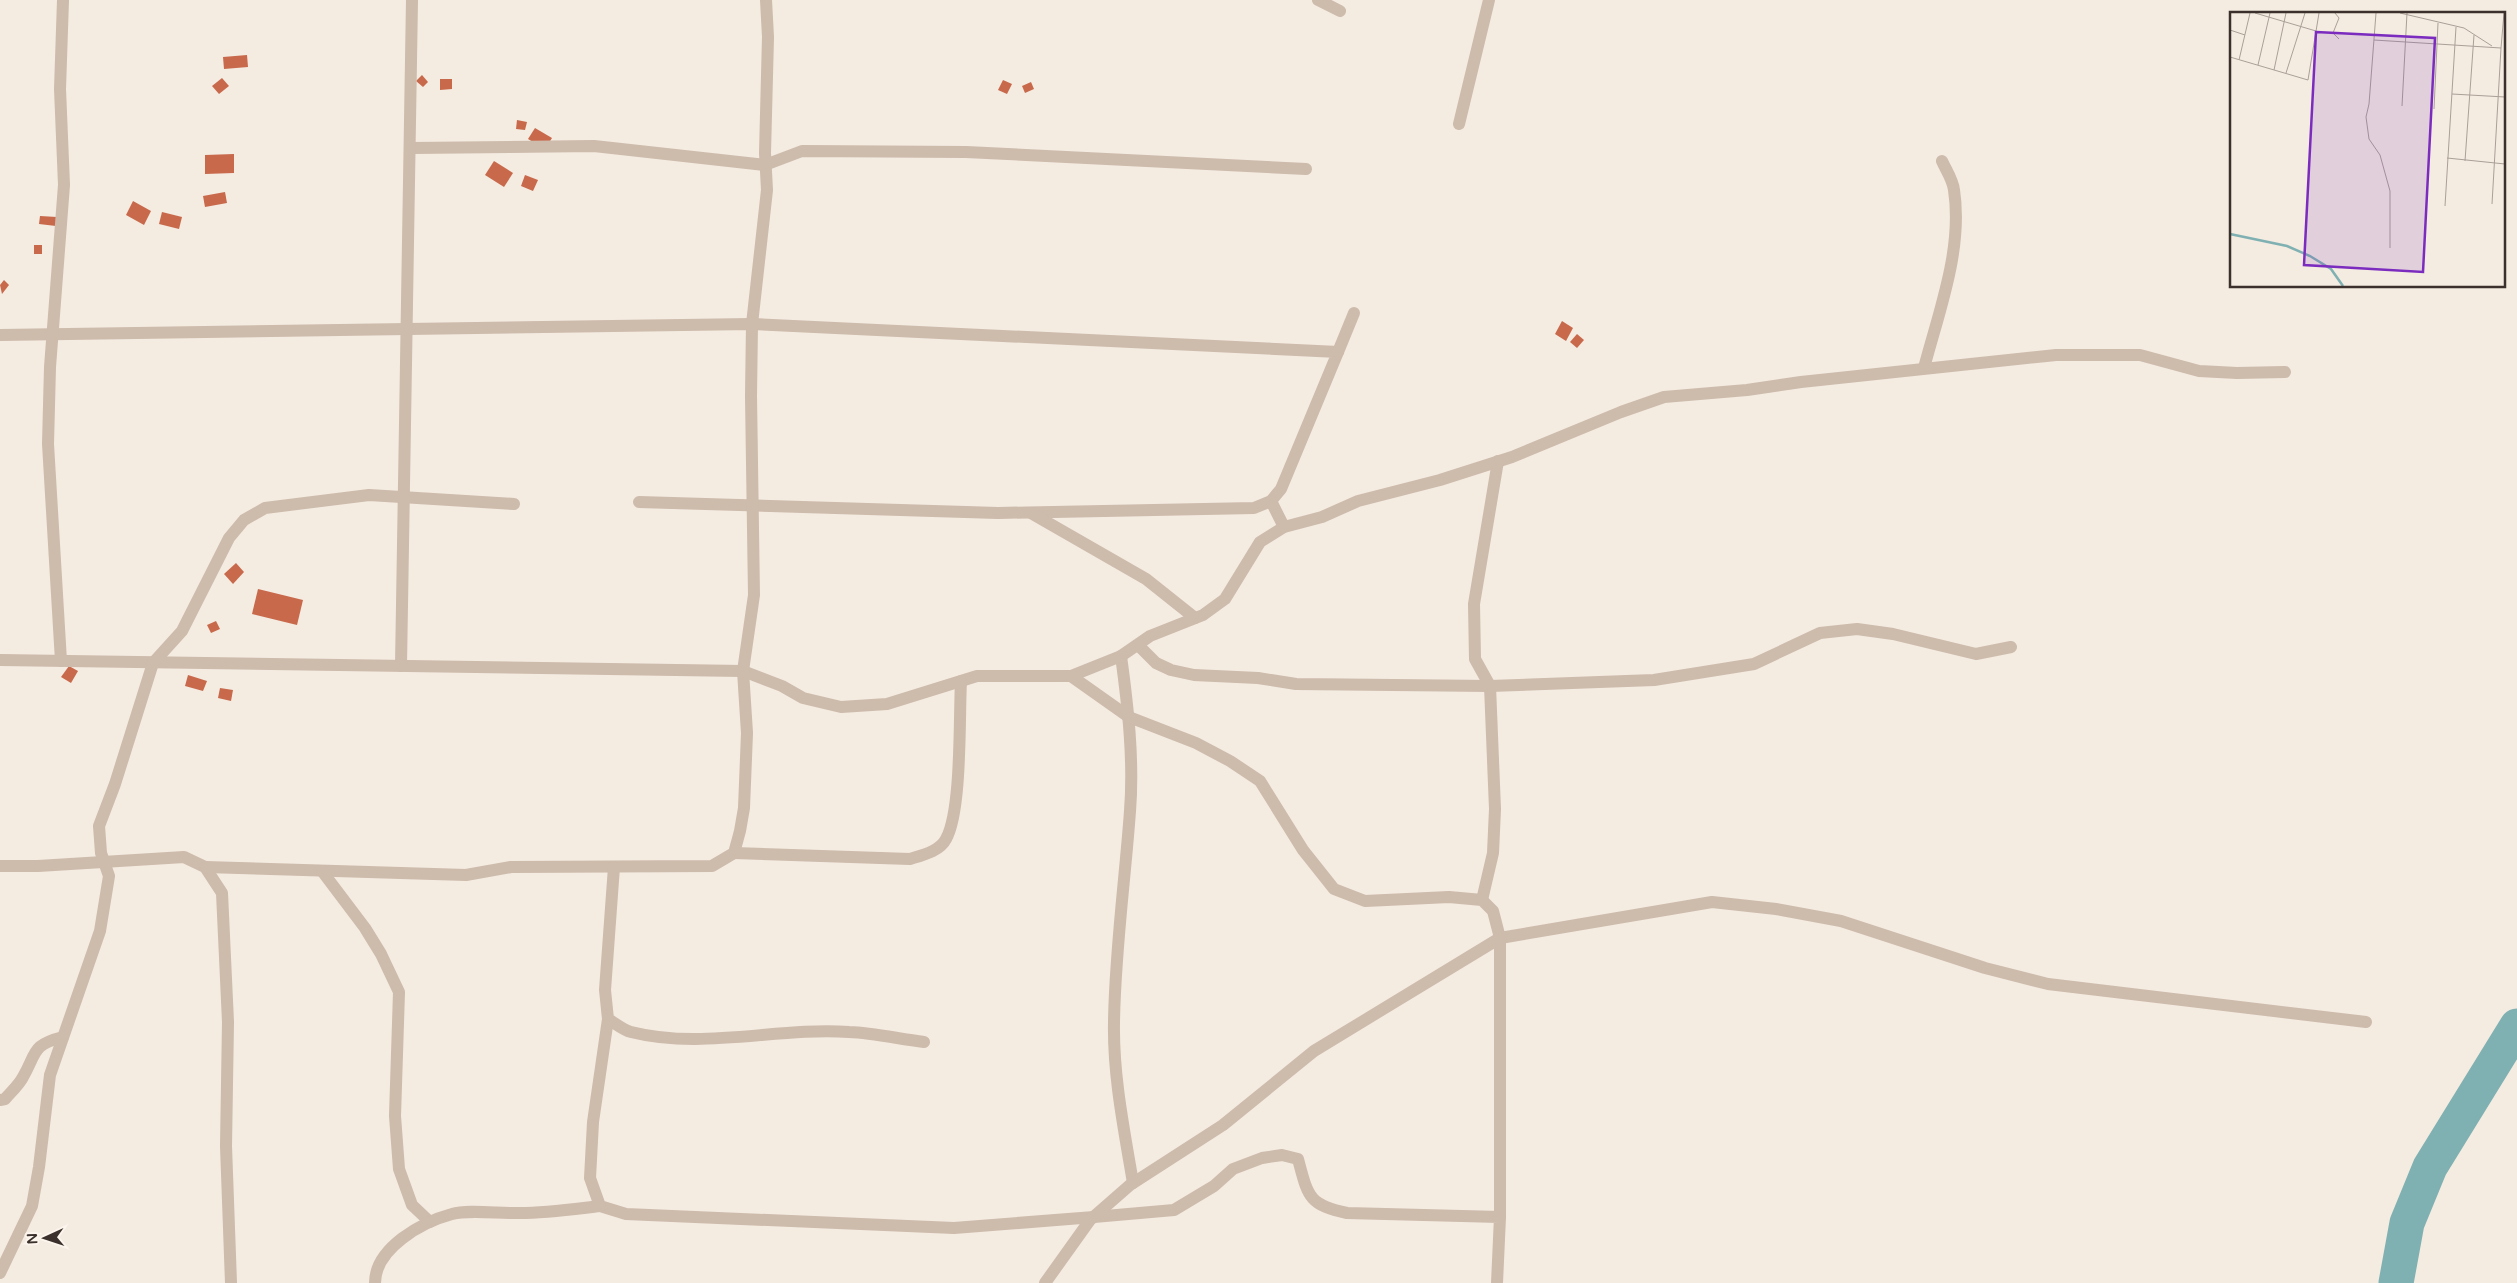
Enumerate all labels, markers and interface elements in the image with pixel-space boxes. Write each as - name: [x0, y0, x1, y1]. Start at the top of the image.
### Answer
- inset map: [2230, 12, 2504, 288]
- north arrow: [20, 1213, 70, 1263]
- text: N: [24, 1233, 41, 1245]

